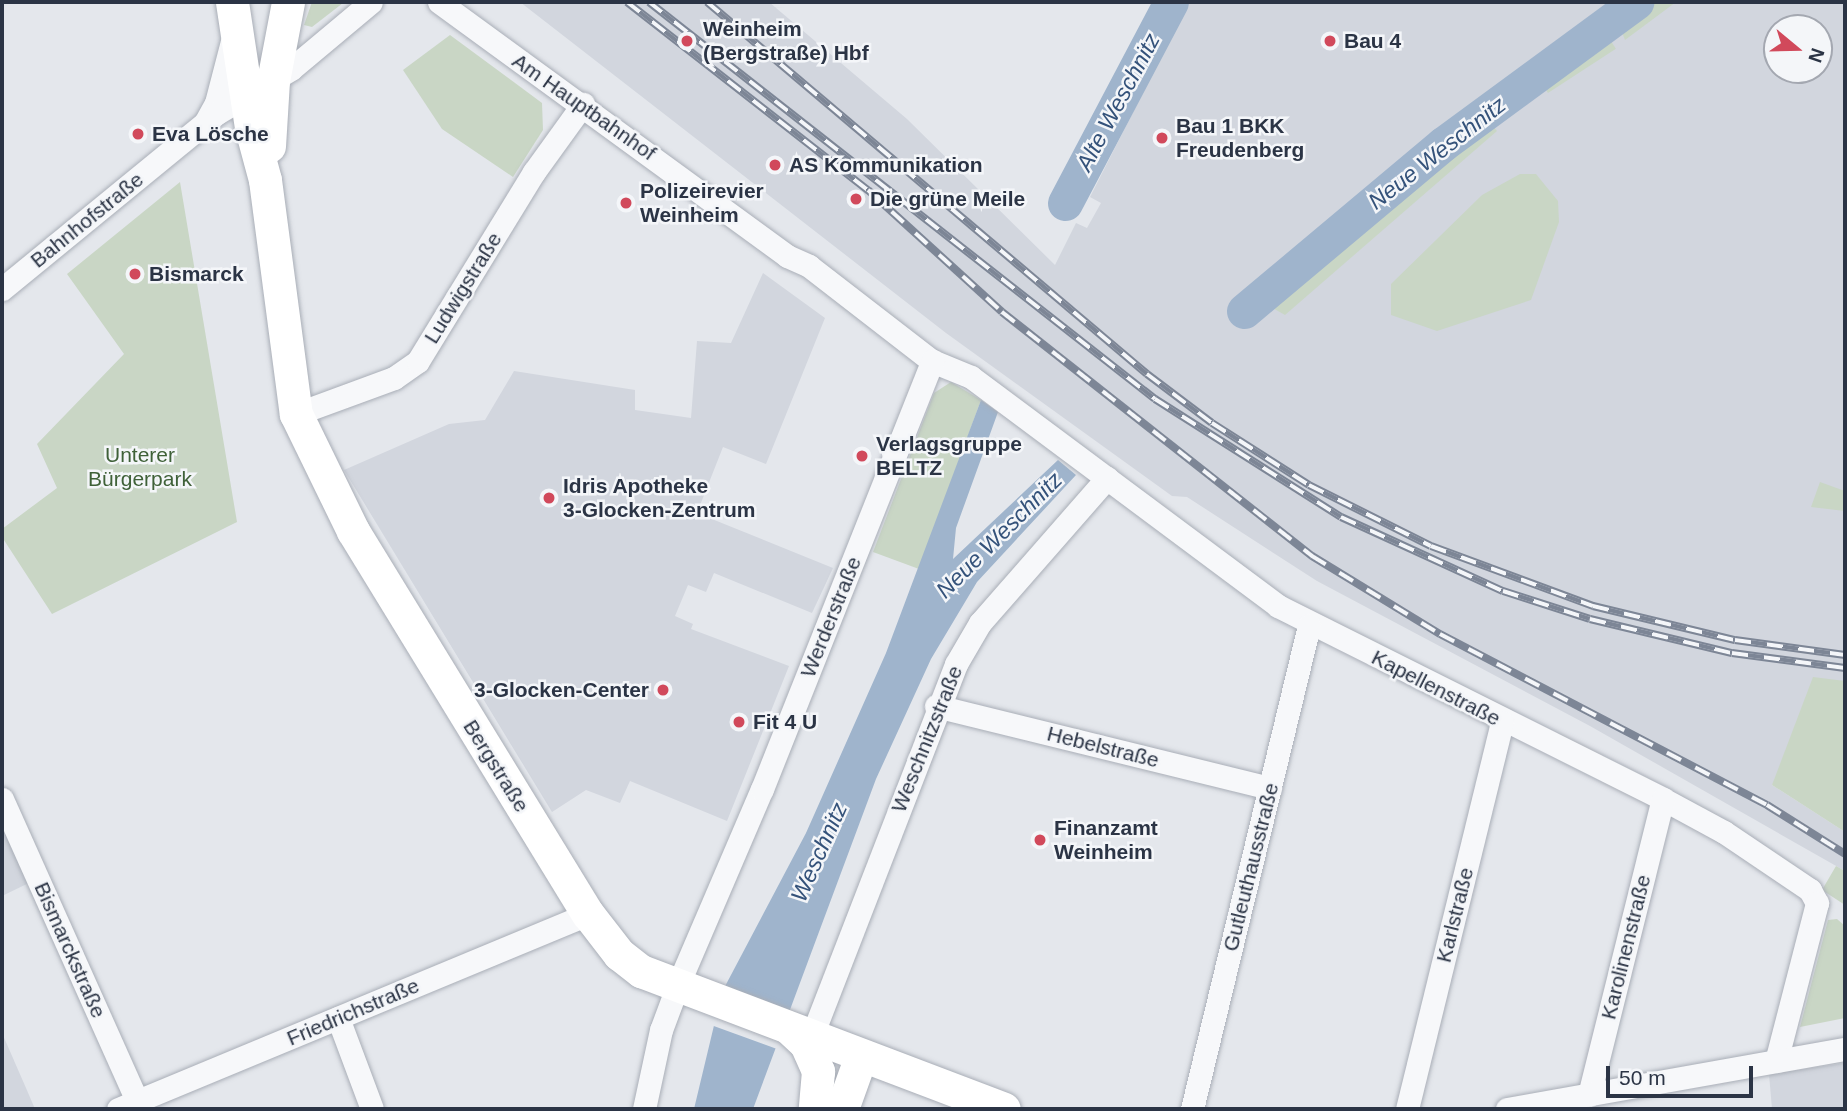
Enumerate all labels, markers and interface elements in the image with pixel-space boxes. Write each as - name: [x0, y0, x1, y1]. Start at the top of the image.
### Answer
- north arrow: [1763, 14, 1833, 84]
- place label: Weinheim (Bergstraße) Hbf: [703, 16, 869, 66]
- place label: Bau 4: [1344, 28, 1401, 54]
- water label: Alte Weschnitz: [1070, 29, 1166, 175]
- marker: Weinheim (Bergstraße) Hbf: [677, 31, 697, 51]
- marker: Bau 4: [1322, 33, 1338, 49]
- text: N: [1804, 45, 1829, 65]
- street label: Am Hauptbahnhof: [507, 48, 661, 166]
- water label: Neue Weschnitz: [1363, 91, 1511, 215]
- place label: Bau 1 BKK Freudenberg: [1176, 113, 1304, 163]
- place label: Eva Lösche: [152, 121, 269, 147]
- marker: Eva Lösche: [130, 126, 146, 142]
- marker: Bau 1 BKK Freudenberg: [1154, 130, 1170, 146]
- place label: AS Kommunikation: [789, 152, 983, 178]
- marker: AS Kommunikation: [767, 157, 783, 173]
- street label: Bahnhofstraße: [26, 167, 148, 273]
- place label: Polizeirevier Weinheim: [640, 178, 764, 228]
- place label: Die grüne Meile: [870, 186, 1025, 212]
- marker: Die grüne Meile: [848, 191, 864, 207]
- marker: Polizeirevier Weinheim: [618, 195, 634, 211]
- street label: Ludwigstraße: [419, 228, 507, 348]
- place label: Bismarck: [149, 261, 244, 287]
- marker: Bismarck: [127, 266, 143, 282]
- place label: Verlagsgruppe BELTZ: [876, 431, 1022, 481]
- park label: Unterer Bürgerpark: [88, 442, 192, 492]
- marker: Verlagsgruppe BELTZ: [854, 448, 870, 464]
- water label: Neue Weschnitz: [930, 466, 1068, 604]
- place label: Idris Apotheke 3-Glocken-Zentrum: [563, 473, 756, 523]
- marker: Idris Apotheke 3-Glocken-Zentrum: [541, 490, 557, 506]
- street label: Werderstraße: [795, 553, 867, 681]
- street label: Kapellenstraße: [1367, 645, 1505, 731]
- street label: Weschnitzstraße: [886, 662, 968, 816]
- place label: 3-Glocken-Center: [474, 677, 649, 703]
- marker: 3-Glocken-Center: [655, 682, 671, 698]
- place label: Fit 4 U: [753, 709, 817, 735]
- marker: Fit 4 U: [731, 714, 747, 730]
- street label: Bergstraße: [458, 715, 534, 817]
- street label: Hebelstraße: [1044, 721, 1162, 773]
- street label: Gutleuthausstraße: [1218, 780, 1284, 954]
- water label: Weschnitz: [785, 798, 853, 906]
- place label: Finanzamt Weinheim: [1054, 815, 1158, 865]
- marker: Finanzamt Weinheim: [1032, 832, 1048, 848]
- street label: Karlstraße: [1431, 865, 1479, 965]
- street label: Karolinenstraße: [1596, 872, 1656, 1022]
- street label: Bismarckstraße: [29, 878, 111, 1022]
- street label: Friedrichstraße: [283, 973, 423, 1051]
- scale bar: [1609, 1052, 1756, 1096]
- text: 50 m: [1619, 1066, 1666, 1089]

